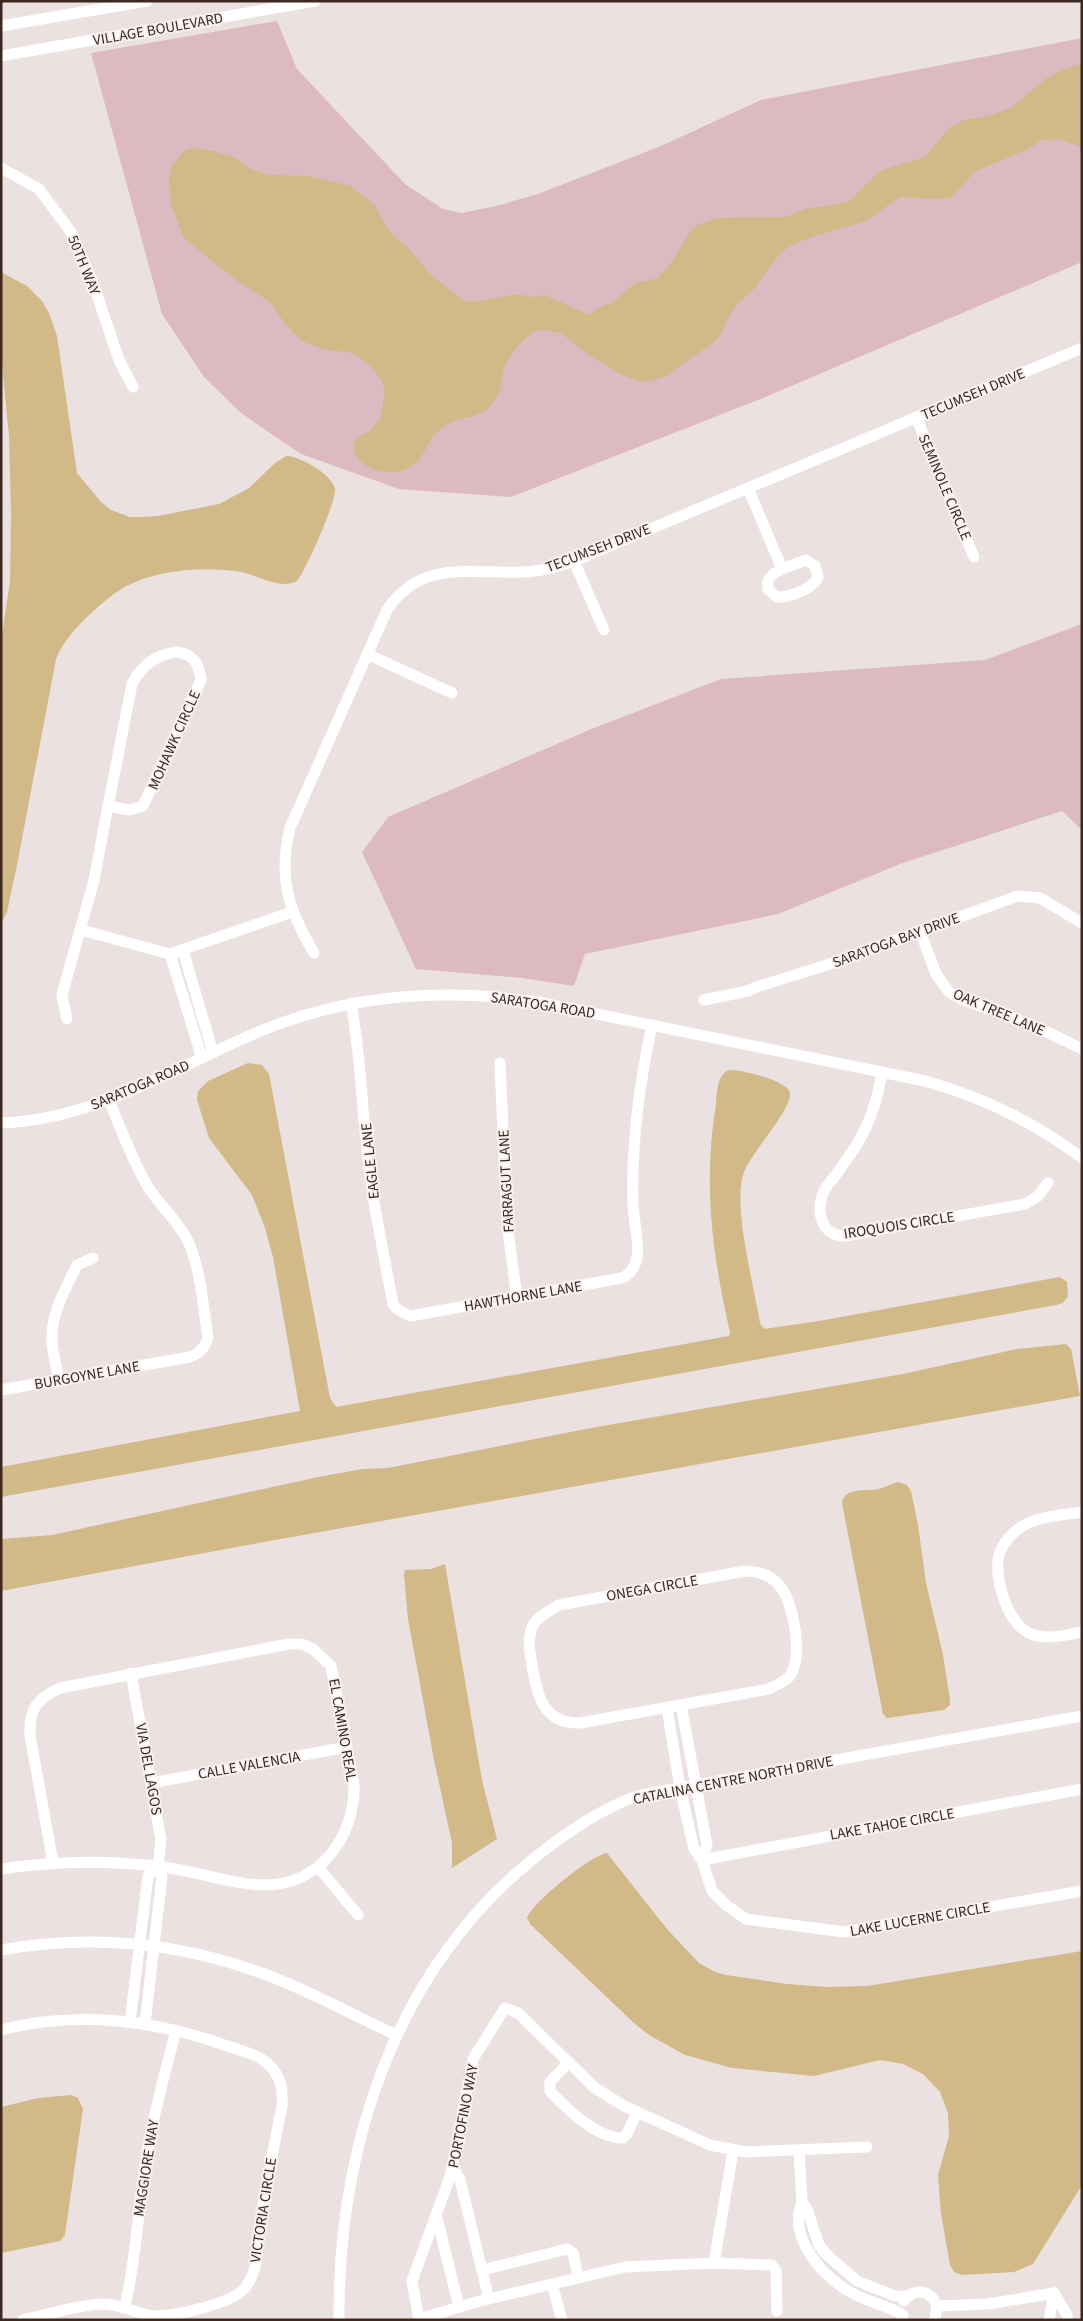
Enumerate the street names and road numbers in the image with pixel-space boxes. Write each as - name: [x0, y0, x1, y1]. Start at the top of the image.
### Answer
- street label: VILLAGE BOULEVARD: [91, 8, 225, 51]
- street label: 50TH WAY: [62, 232, 105, 299]
- street label: TECUMSEH DRIVE: [918, 363, 1028, 426]
- street label: SEMINOLE CIRCLE: [913, 431, 976, 544]
- street label: TECUMSEH DRIVE: [543, 519, 654, 578]
- street label: MOHAWK CIRCLE: [143, 687, 206, 793]
- street label: SARATOGA BAY DRIVE: [830, 908, 963, 973]
- street label: OAK TREE LANE: [950, 984, 1048, 1041]
- street label: SARATOGA ROAD: [489, 987, 597, 1024]
- street label: SARATOGA ROAD: [87, 1055, 193, 1116]
- street label: EAGLE LANE: [356, 1122, 385, 1200]
- street label: FARRAGUT LANE: [493, 1129, 520, 1233]
- street label: IROQUOIS CIRCLE: [842, 1206, 956, 1245]
- street label: HAWTHORNE LANE: [462, 1276, 584, 1317]
- street label: BURGOYNE LANE: [33, 1356, 142, 1395]
- street label: ONEGA CIRCLE: [605, 1570, 700, 1607]
- street label: EL CAMINO REAL: [323, 1677, 362, 1783]
- street label: VIA DEL LAGOS: [130, 1722, 167, 1817]
- street label: CALLE VALENCIA: [196, 1746, 303, 1785]
- street label: CATALINA CENTRE NORTH DRIVE: [631, 1751, 835, 1810]
- street label: LAKE TAHOE CIRCLE: [828, 1803, 956, 1846]
- street label: LAKE LUCERNE CIRCLE: [848, 1897, 992, 1942]
- street label: PORTOFINO WAY: [443, 2062, 484, 2170]
- street label: MAGGIORE WAY: [128, 2117, 165, 2218]
- street label: VICTORIA CIRCLE: [245, 2156, 282, 2264]

